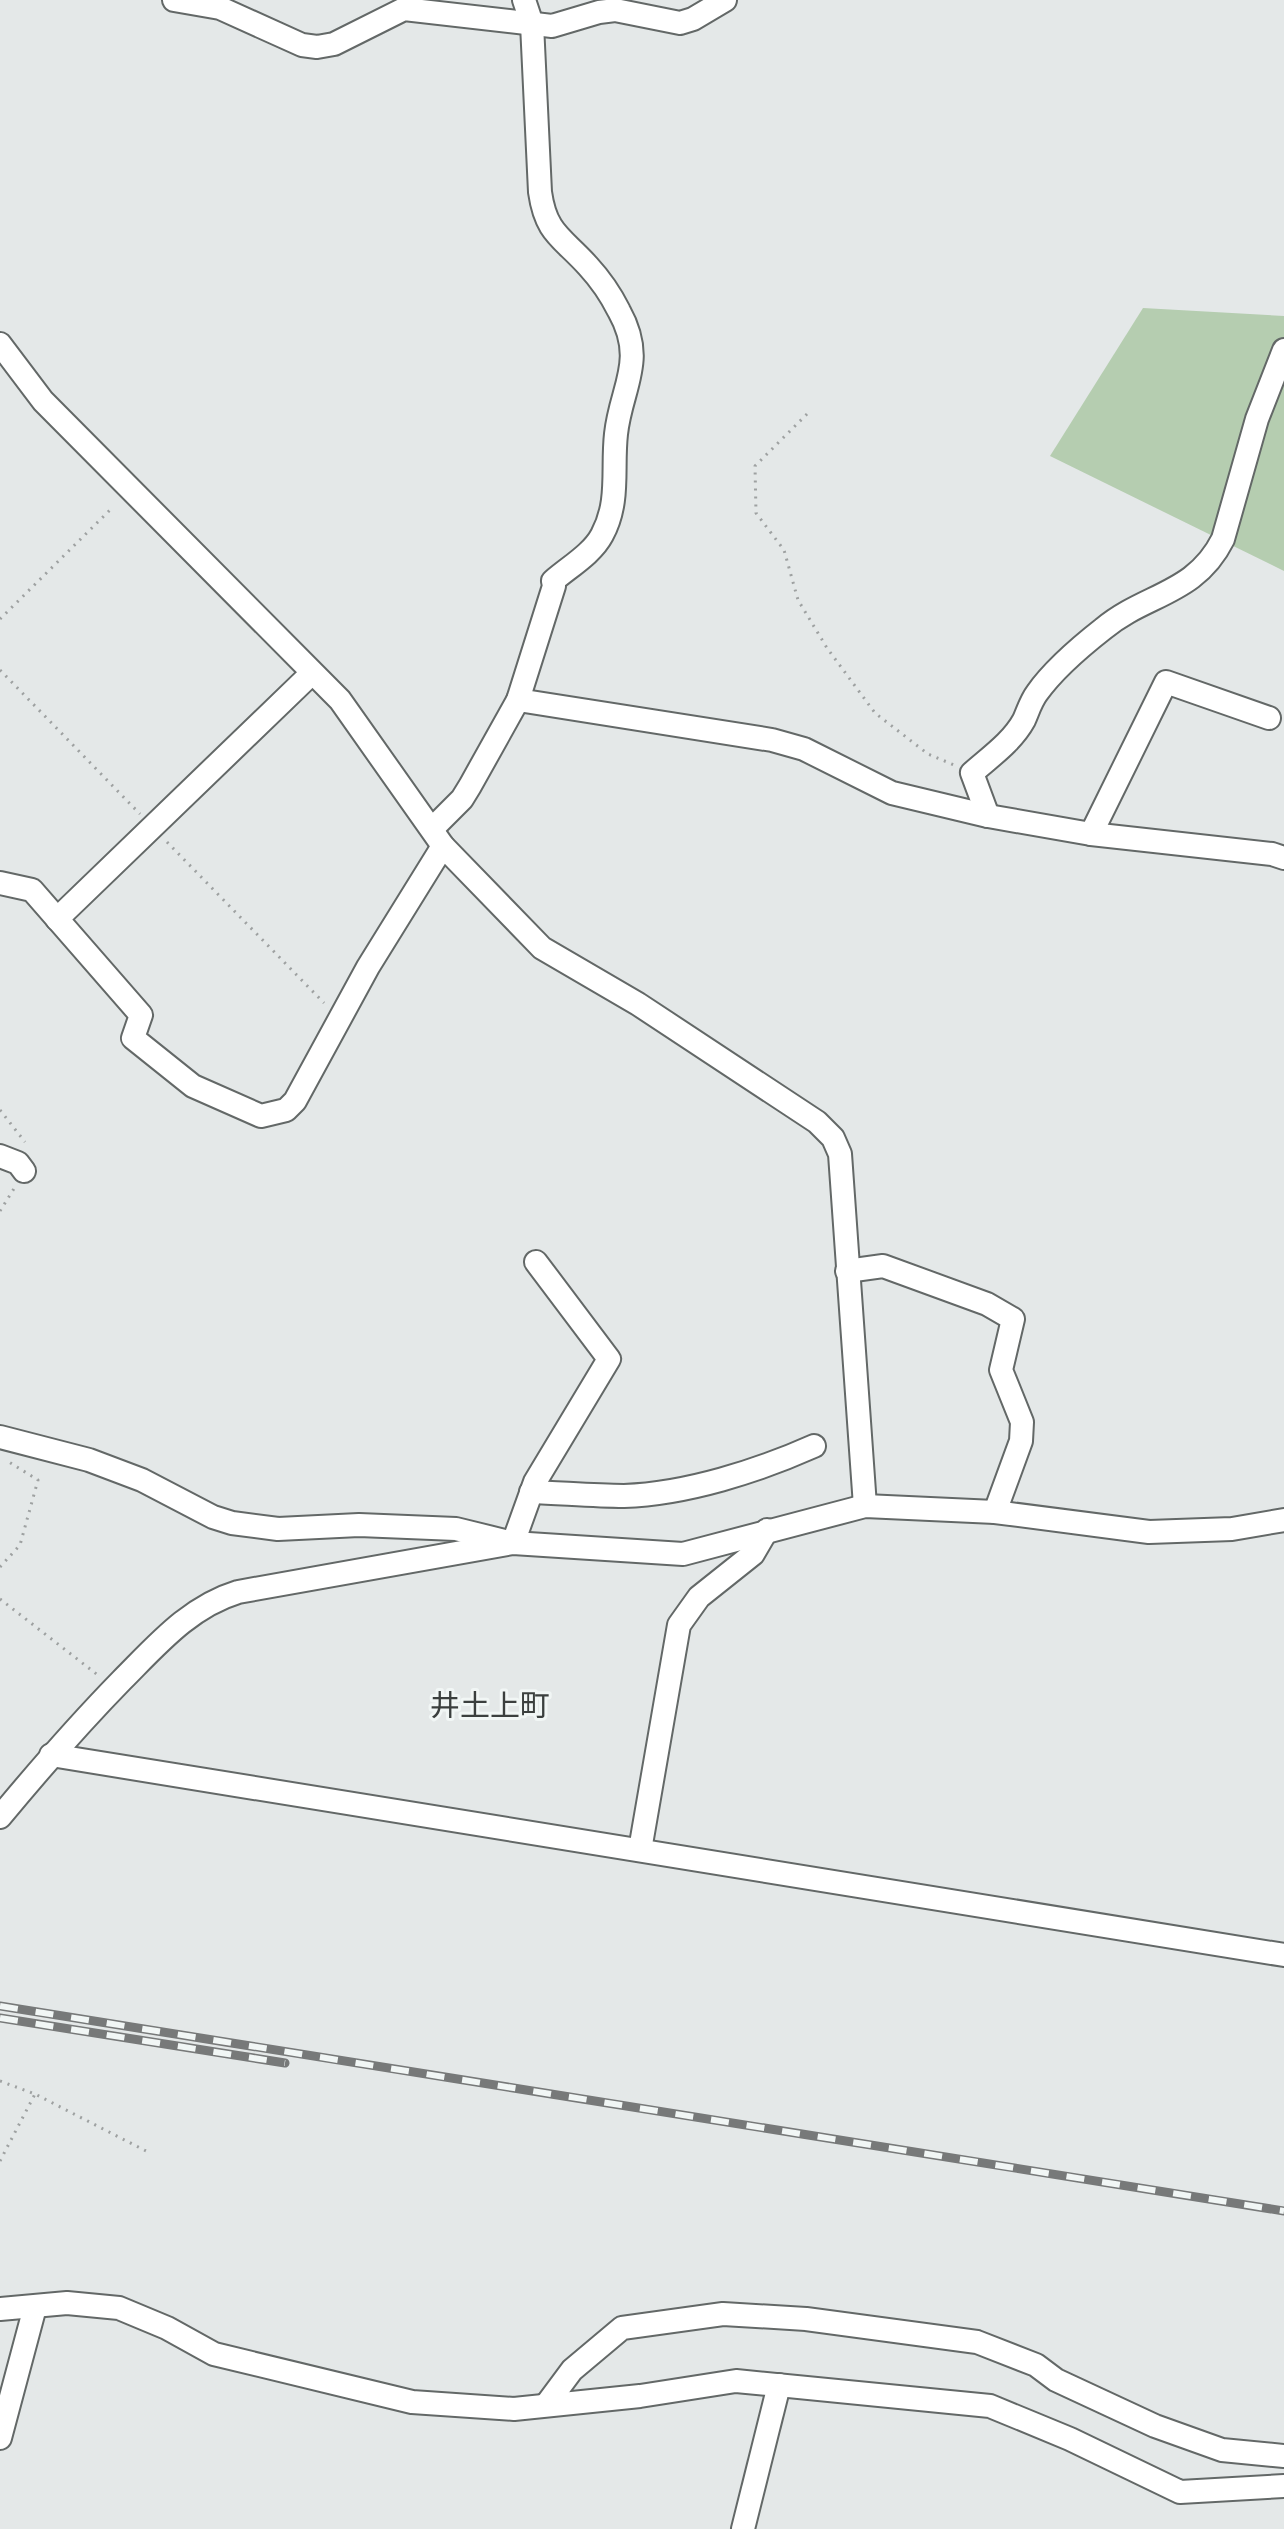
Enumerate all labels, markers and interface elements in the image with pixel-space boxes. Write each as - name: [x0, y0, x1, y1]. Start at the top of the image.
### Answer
- district label: 井土上町: [430, 1686, 550, 1725]

